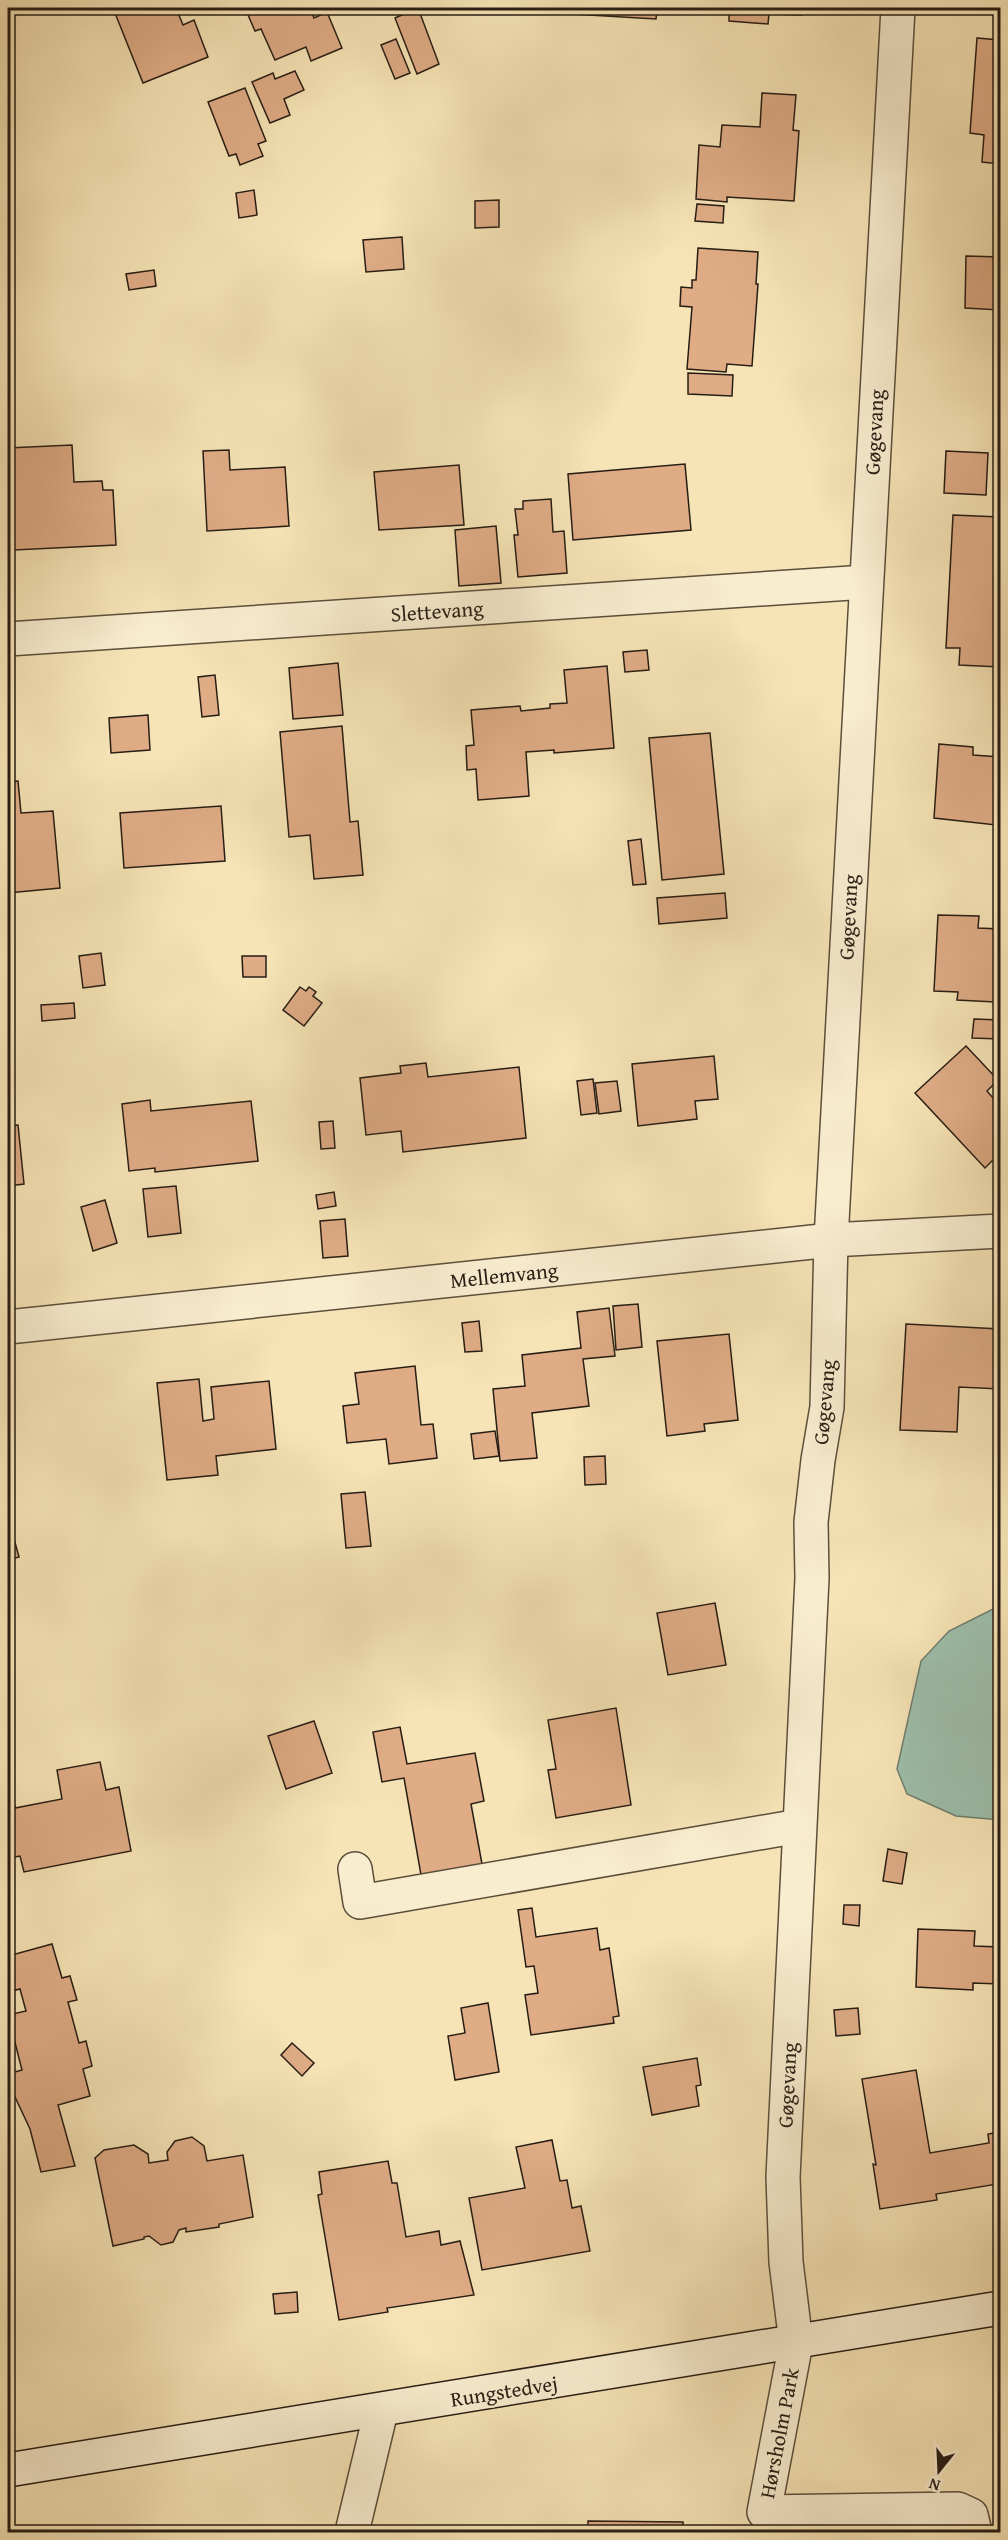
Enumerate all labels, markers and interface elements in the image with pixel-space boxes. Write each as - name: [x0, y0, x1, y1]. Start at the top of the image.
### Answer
- street label: Gøgevang: [856, 388, 892, 476]
- street label: Slettevang: [390, 592, 485, 630]
- street label: Gøgevang: [830, 873, 866, 961]
- street label: Mellemvang: [449, 1254, 560, 1296]
- street label: Gøgevang: [805, 1357, 843, 1446]
- street label: Gøgevang: [769, 2041, 805, 2129]
- street label: Hørsholm Park: [751, 2365, 807, 2501]
- street label: Rungstedvej: [448, 2367, 560, 2415]
- north arrow: [909, 2441, 969, 2501]
- text: N: [925, 2472, 943, 2498]

